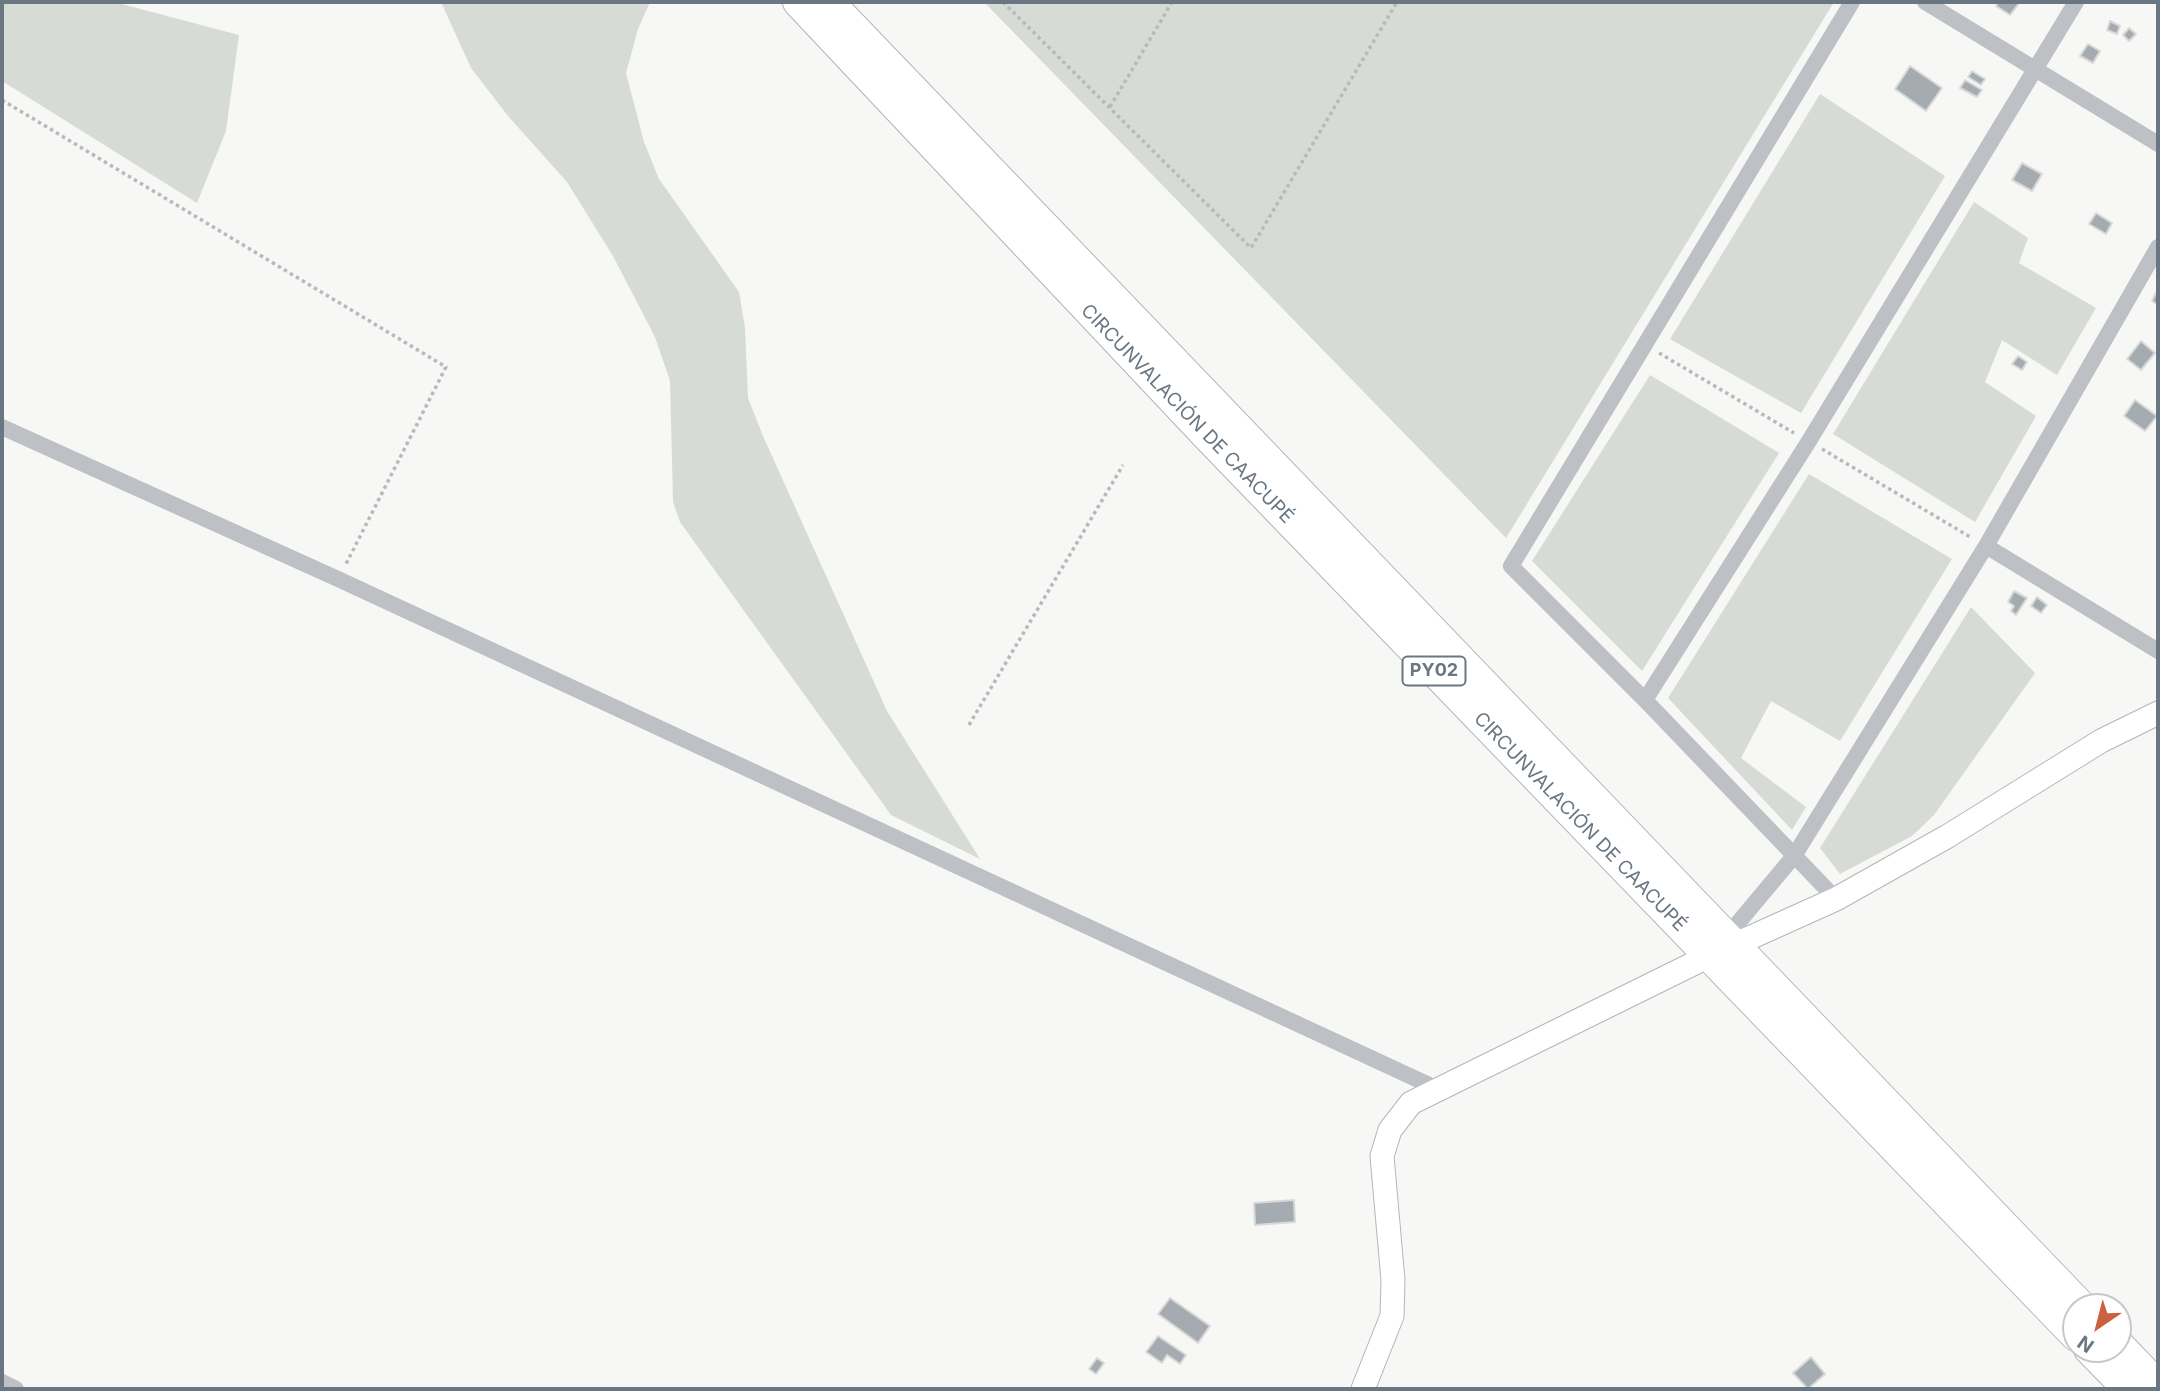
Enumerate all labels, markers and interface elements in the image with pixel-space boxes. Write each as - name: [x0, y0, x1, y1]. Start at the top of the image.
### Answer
- street label: CIRCUNVALACIÓN DE CAACUPÉ: [1076, 300, 1298, 528]
- road number: PY02: [1402, 656, 1466, 686]
- street label: CIRCUNVALACIÓN DE CAACUPÉ: [1469, 708, 1691, 936]
- north arrow: [2062, 1293, 2132, 1363]
- text: N: [2073, 1330, 2098, 1358]

